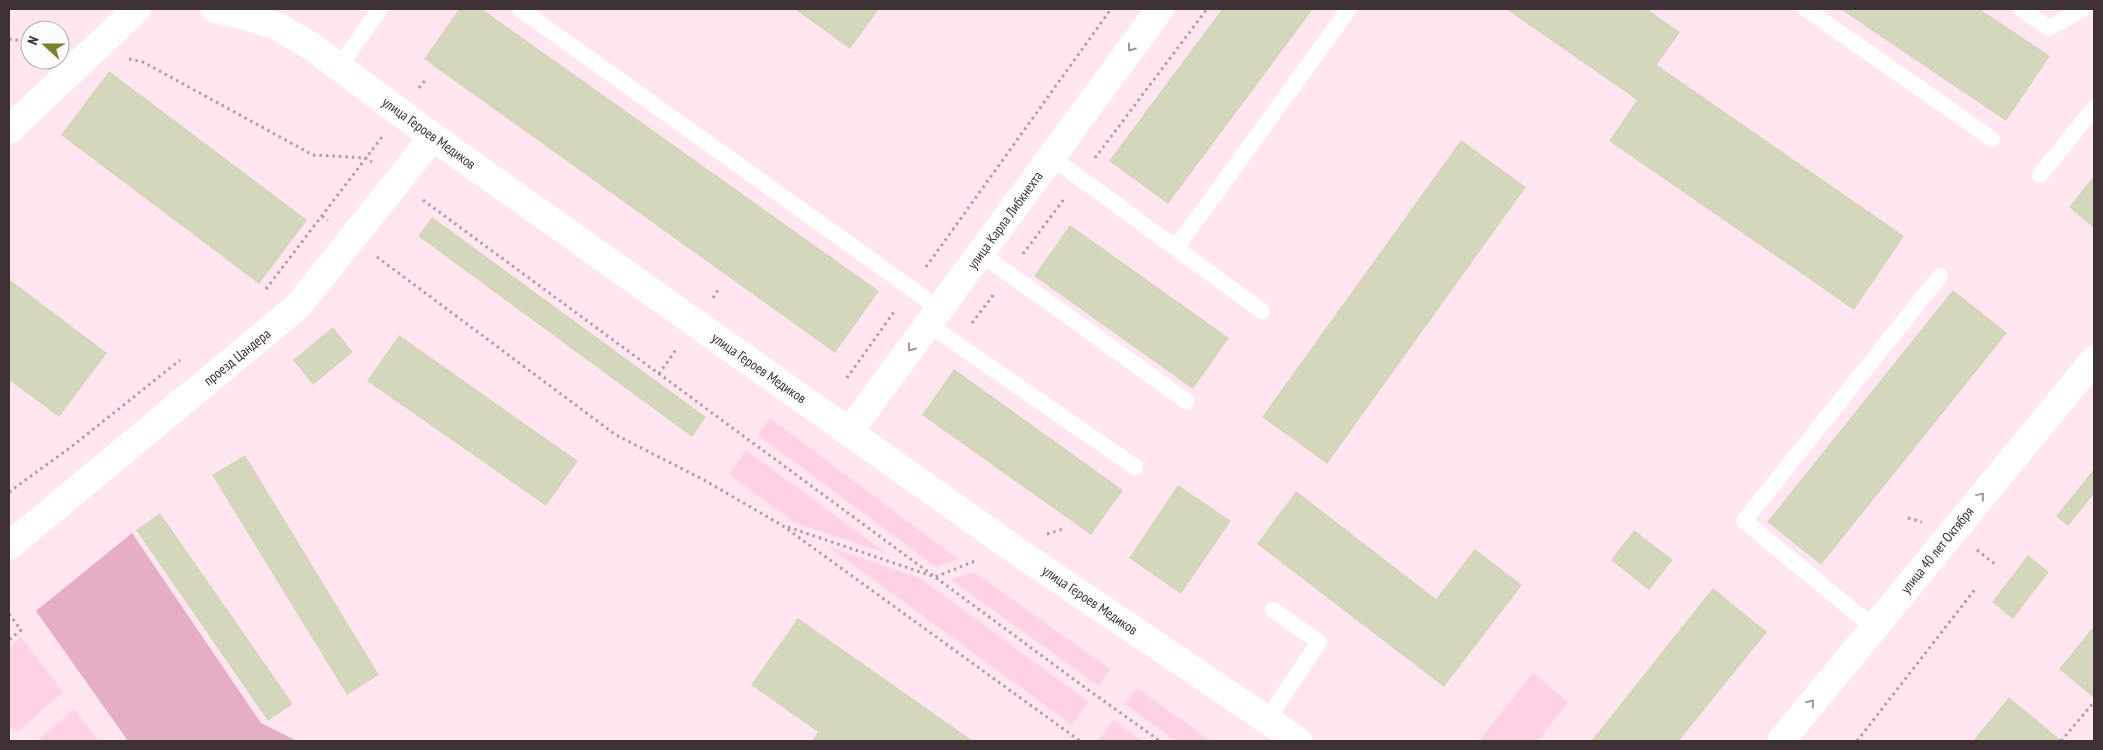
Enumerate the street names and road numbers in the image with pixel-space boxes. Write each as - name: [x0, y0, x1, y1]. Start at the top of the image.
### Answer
- street label: улица Героев Медиков: [379, 93, 480, 173]
- street label: улица Карла Либкнехта: [963, 168, 1047, 272]
- street label: проезд Цандера: [200, 325, 274, 389]
- street label: улица Героев Медиков: [708, 329, 810, 408]
- street label: улица 40 лет Октября: [1897, 503, 1977, 597]
- street label: улица Героев Медиков: [1039, 561, 1142, 639]

